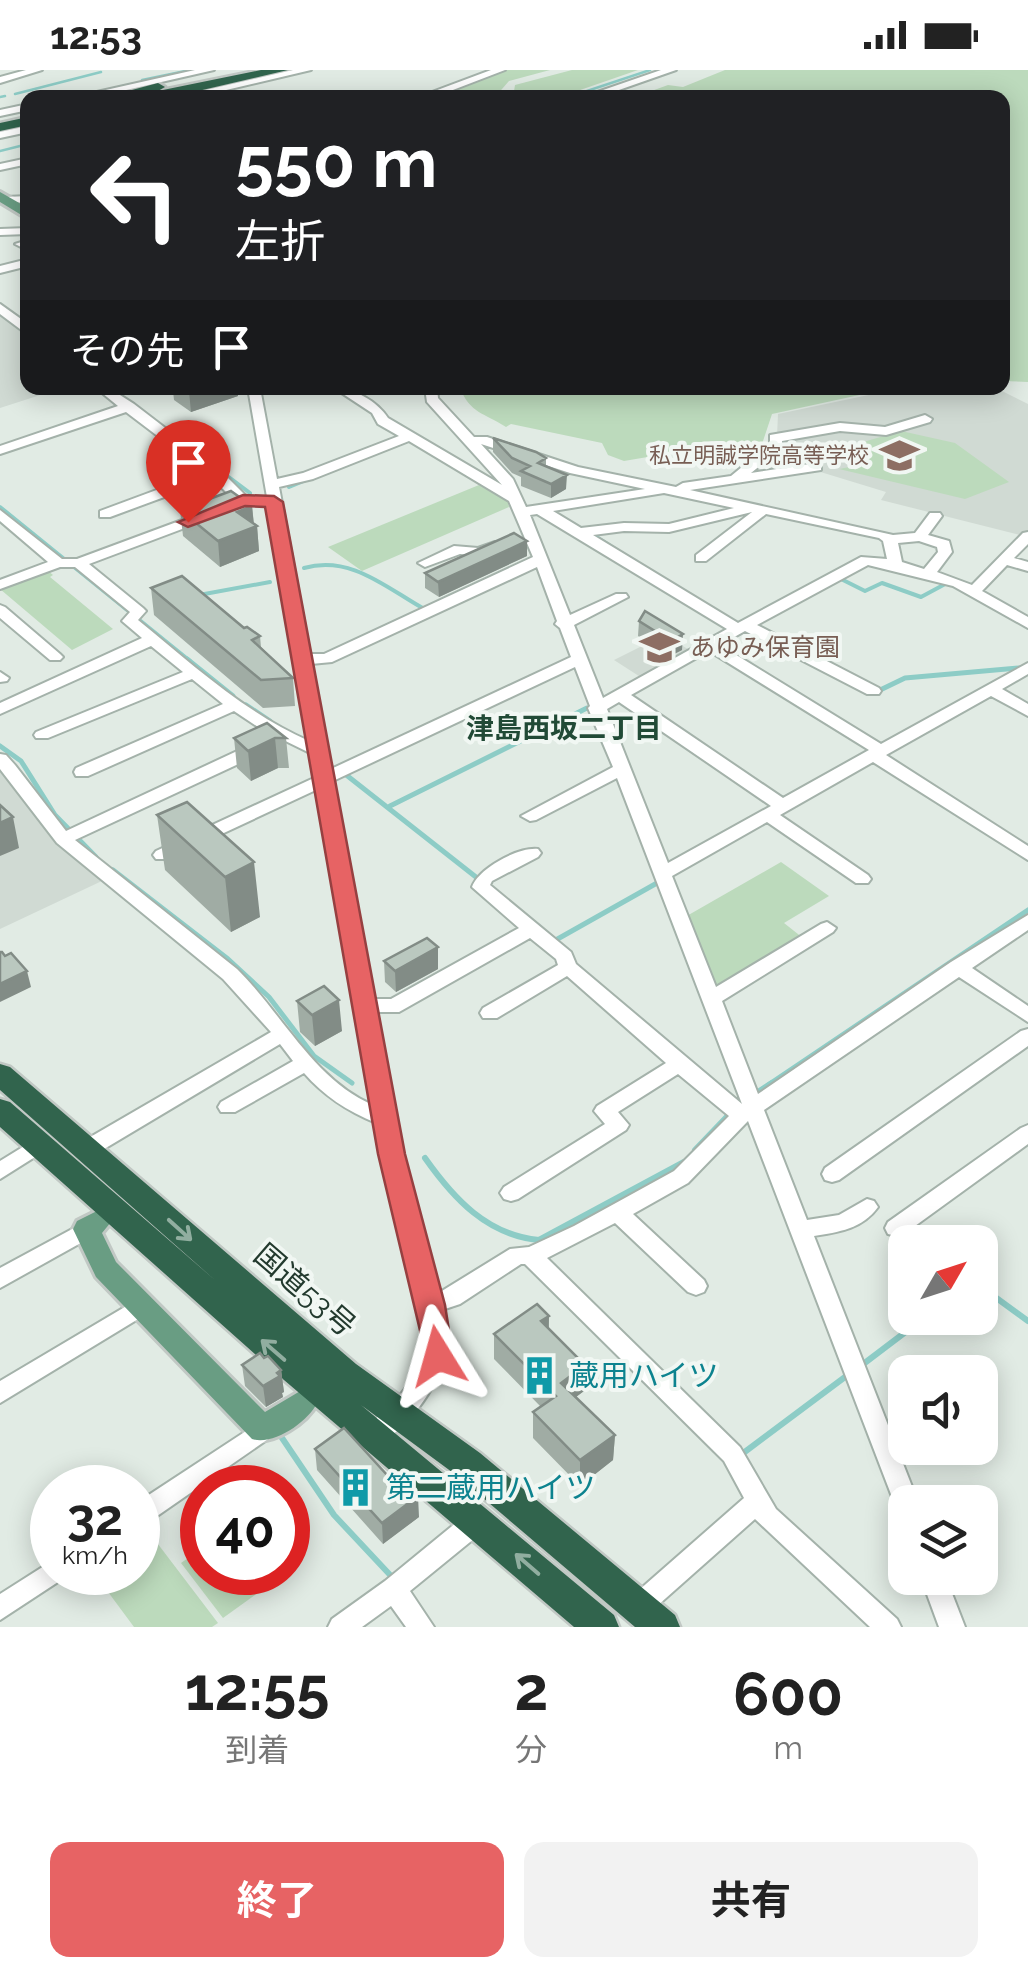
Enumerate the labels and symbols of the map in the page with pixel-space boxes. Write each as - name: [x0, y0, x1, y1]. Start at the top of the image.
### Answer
- pin: [146, 420, 231, 523]
- school or university icon: 私立明誠学院高等学校: [878, 434, 920, 476]
- place label: 私立明誠学院高等学校: [649, 442, 869, 468]
- school or university icon: あゆみ保育園: [639, 626, 681, 668]
- place label: あゆみ保育園: [690, 632, 840, 662]
- district label: 津島西坂二丁目: [466, 712, 662, 745]
- one-way arrow: [167, 1218, 192, 1241]
- north arrow: [888, 1225, 998, 1335]
- street label: 国道53号: [247, 1237, 363, 1343]
- position arrow: [386, 1304, 490, 1408]
- one-way arrow: [261, 1338, 286, 1361]
- building icon: 蔵用ハイツ: [518, 1354, 560, 1396]
- place label: 蔵用ハイツ: [569, 1358, 718, 1393]
- speed limit sign: 40: [180, 1465, 310, 1595]
- building icon: 第二蔵用ハイツ: [335, 1466, 377, 1508]
- place label: 第二蔵用ハイツ: [386, 1470, 595, 1505]
- one-way arrow: [514, 1553, 540, 1575]

